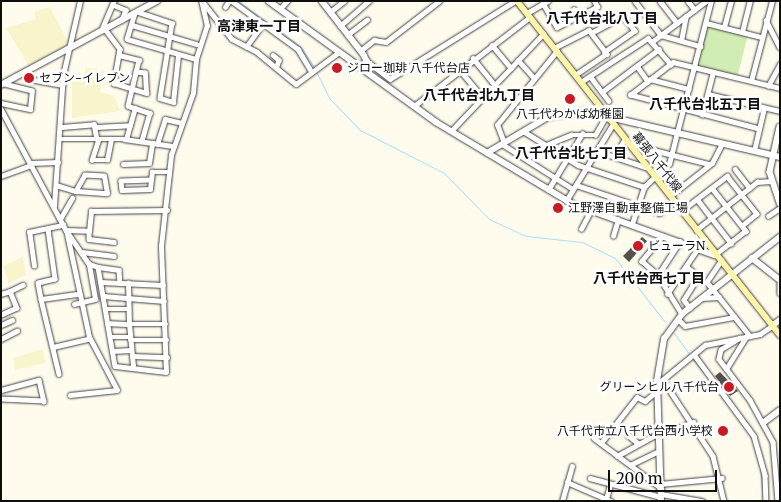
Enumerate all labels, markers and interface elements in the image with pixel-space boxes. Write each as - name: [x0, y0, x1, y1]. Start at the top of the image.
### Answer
- district label: 八千代台北八丁目: [546, 10, 658, 26]
- district label: 高津東一丁目: [217, 18, 301, 34]
- place label: ジロー珈琲 八千代台店: [347, 61, 470, 75]
- marker: ジロー珈琲 八千代台店: [331, 62, 343, 74]
- place label: セブン-イレブン: [39, 71, 130, 85]
- marker: セブン-イレブン: [23, 72, 35, 84]
- district label: 八千代台北九丁目: [423, 87, 535, 103]
- marker: 八千代わかば幼稚園: [564, 93, 576, 105]
- district label: 八千代台北五丁目: [649, 96, 761, 112]
- place label: 八千代わかば幼稚園: [516, 107, 624, 121]
- street label: 幕張八千代線: [629, 129, 685, 195]
- district label: 八千代台北七丁目: [515, 145, 627, 161]
- place label: 江野澤自動車整備工場: [568, 201, 688, 215]
- marker: 江野澤自動車整備工場: [552, 202, 564, 214]
- place label: ビューラN: [648, 239, 705, 253]
- marker: ビューラN: [632, 240, 644, 252]
- district label: 八千代台西七丁目: [593, 270, 705, 286]
- place label: グリーンヒル八千代台: [599, 380, 719, 394]
- marker: グリーンヒル八千代台: [723, 381, 735, 393]
- place label: 八千代市立八千代台西小学校: [557, 424, 713, 438]
- marker: 八千代市立八千代台西小学校: [717, 425, 729, 437]
- scale bar: [611, 460, 720, 492]
- text: 200 m: [616, 469, 663, 488]

